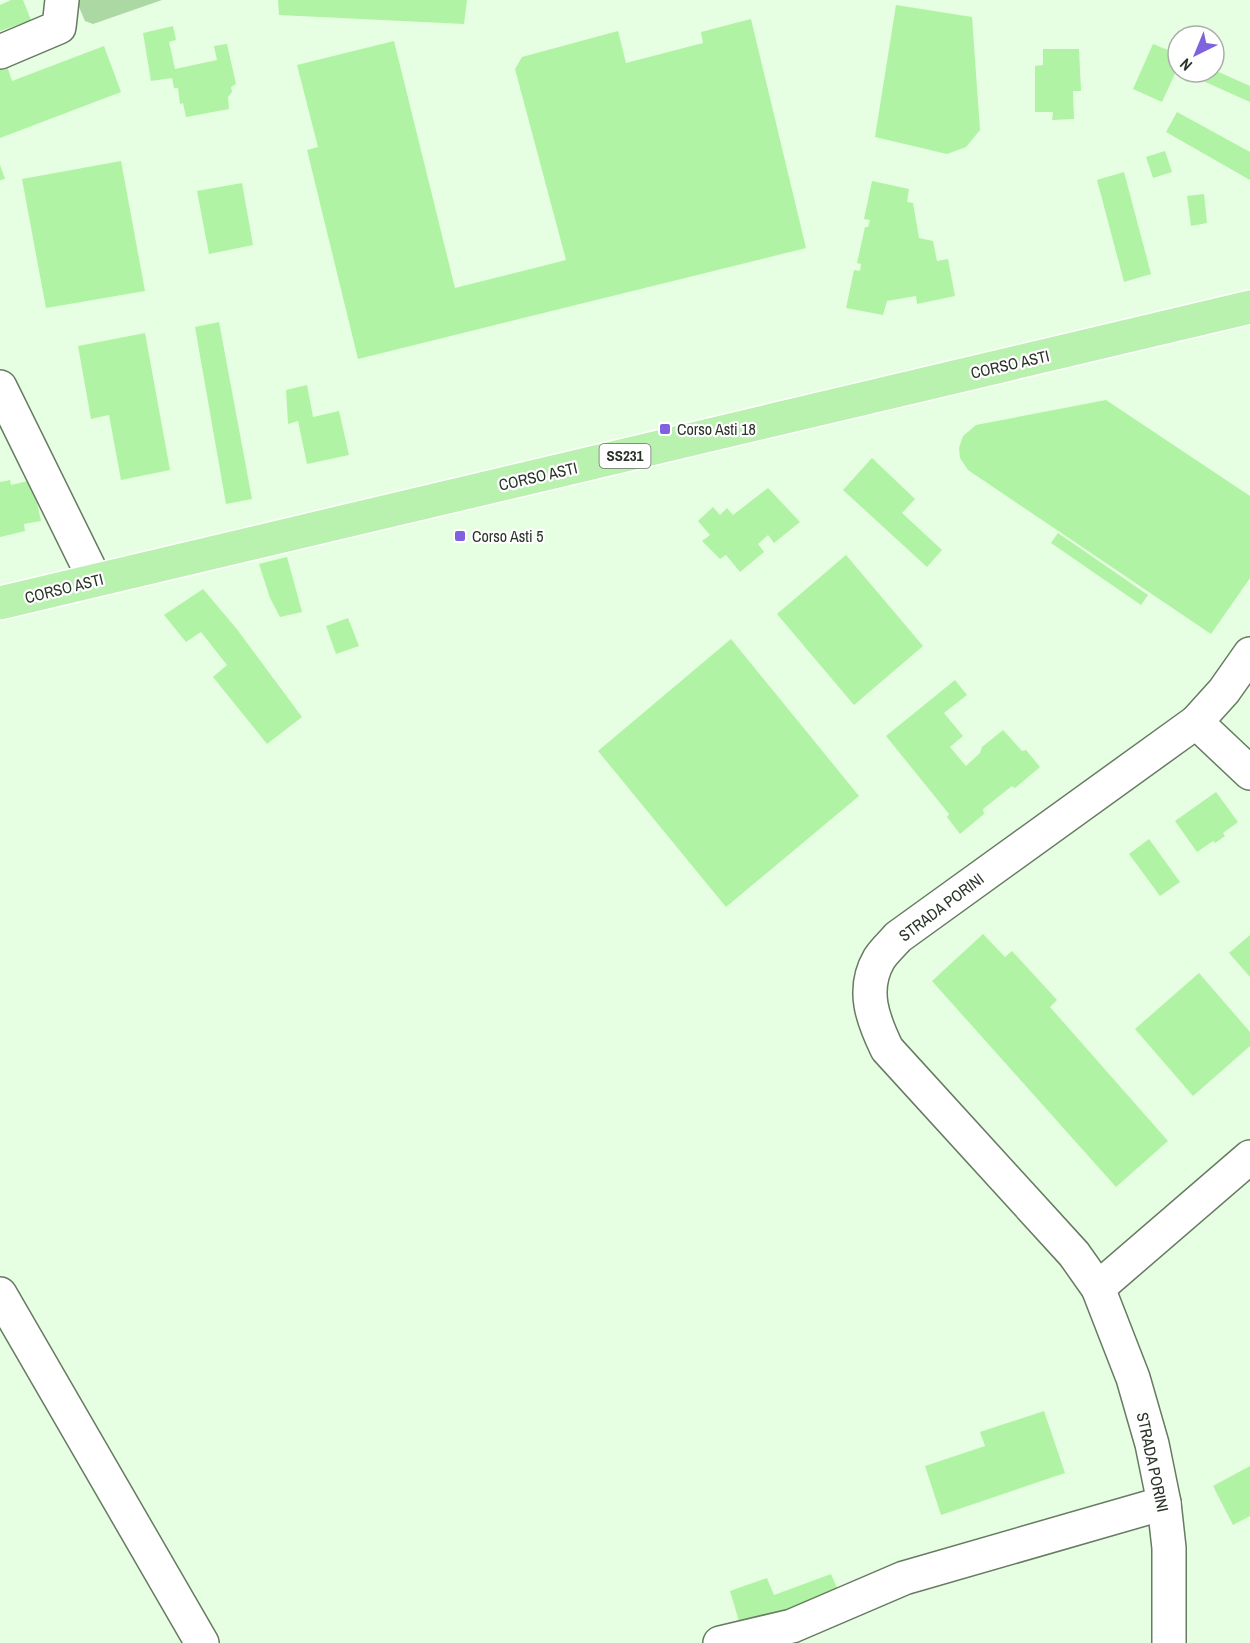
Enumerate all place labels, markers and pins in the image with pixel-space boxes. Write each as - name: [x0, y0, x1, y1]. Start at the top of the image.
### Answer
- place label: Corso Asti 18: [677, 418, 756, 440]
- marker: Corso Asti 18: [658, 422, 672, 436]
- place label: Corso Asti 5: [472, 525, 543, 547]
- marker: Corso Asti 5: [453, 529, 467, 543]

